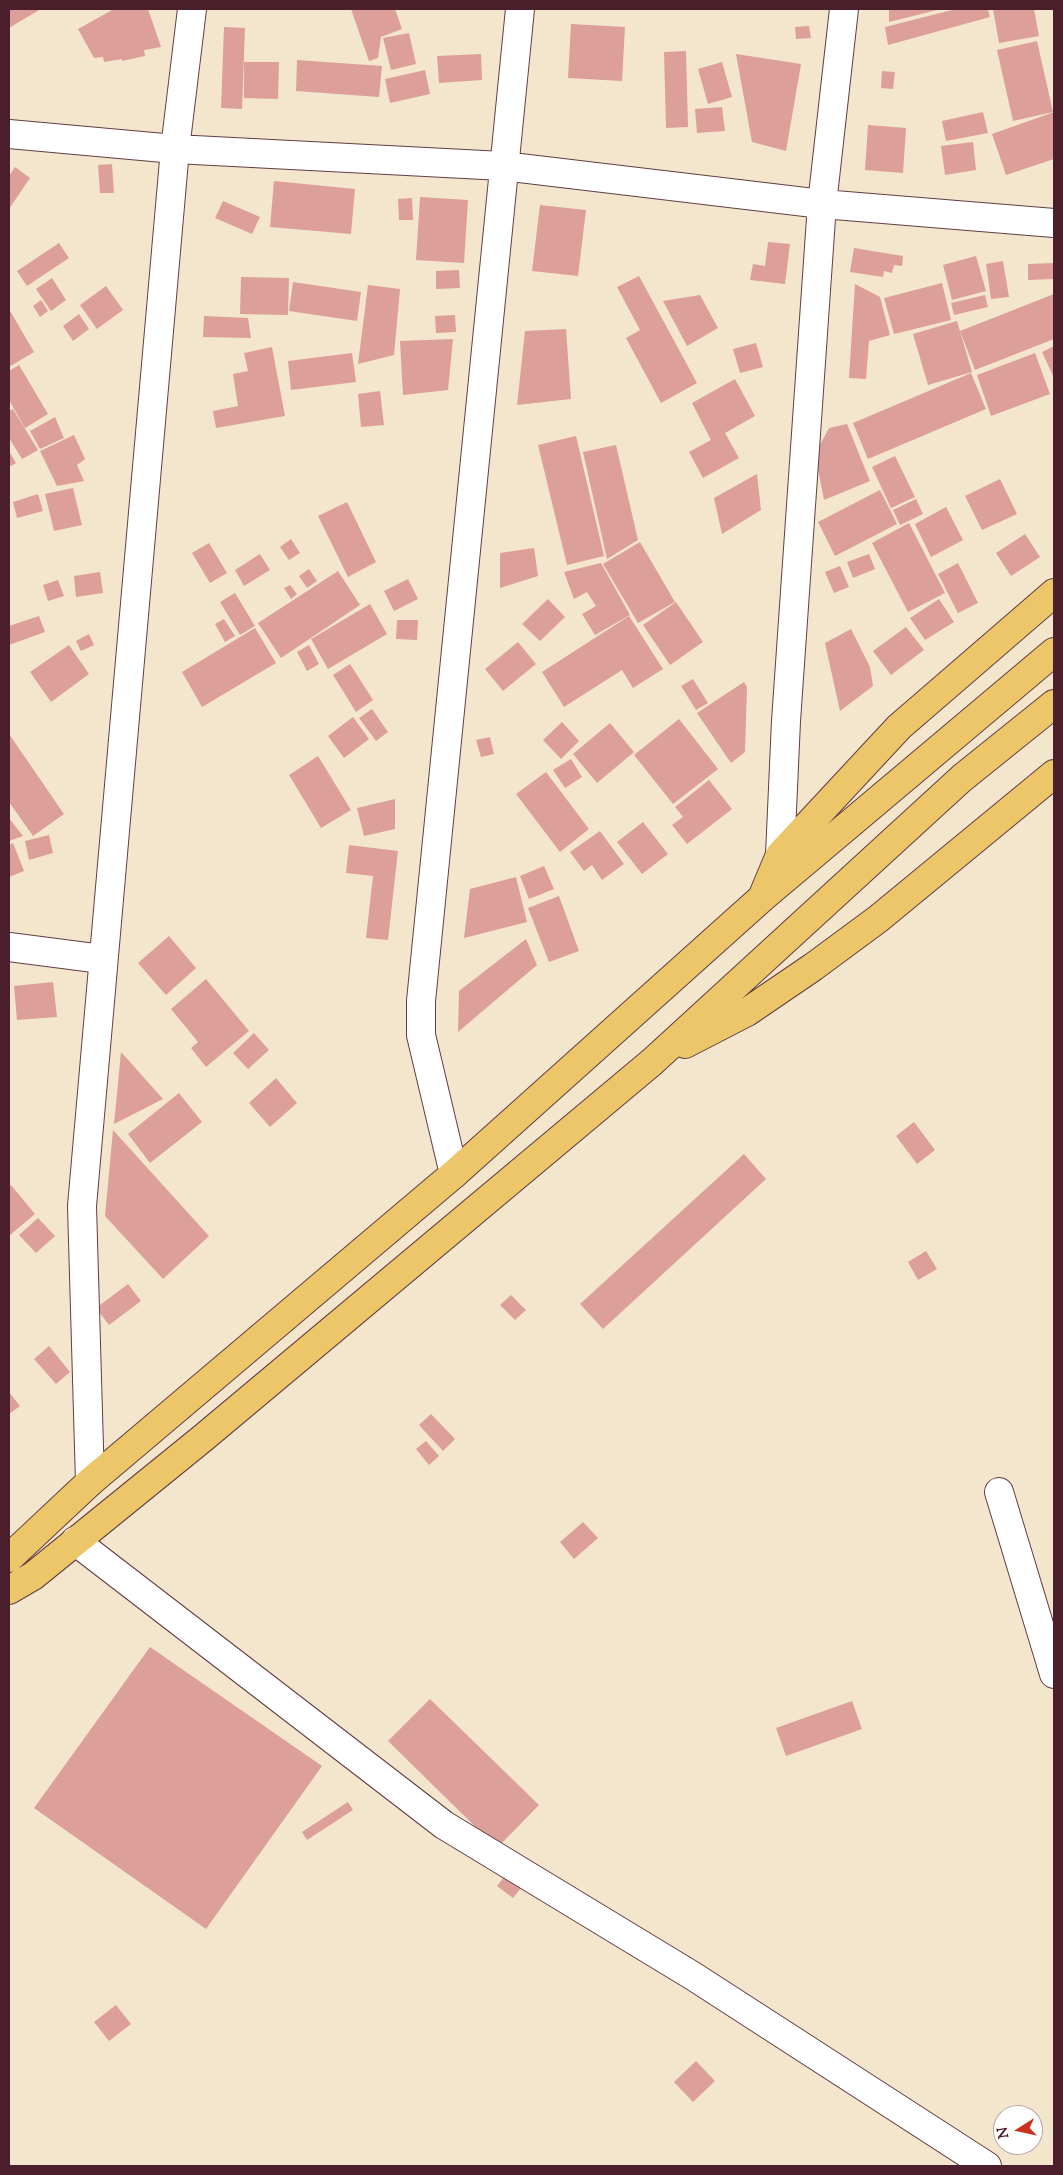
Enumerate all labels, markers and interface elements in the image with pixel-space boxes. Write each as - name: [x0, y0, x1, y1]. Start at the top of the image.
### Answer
- north arrow: [993, 2105, 1043, 2155]
- text: N: [993, 2125, 1015, 2140]

